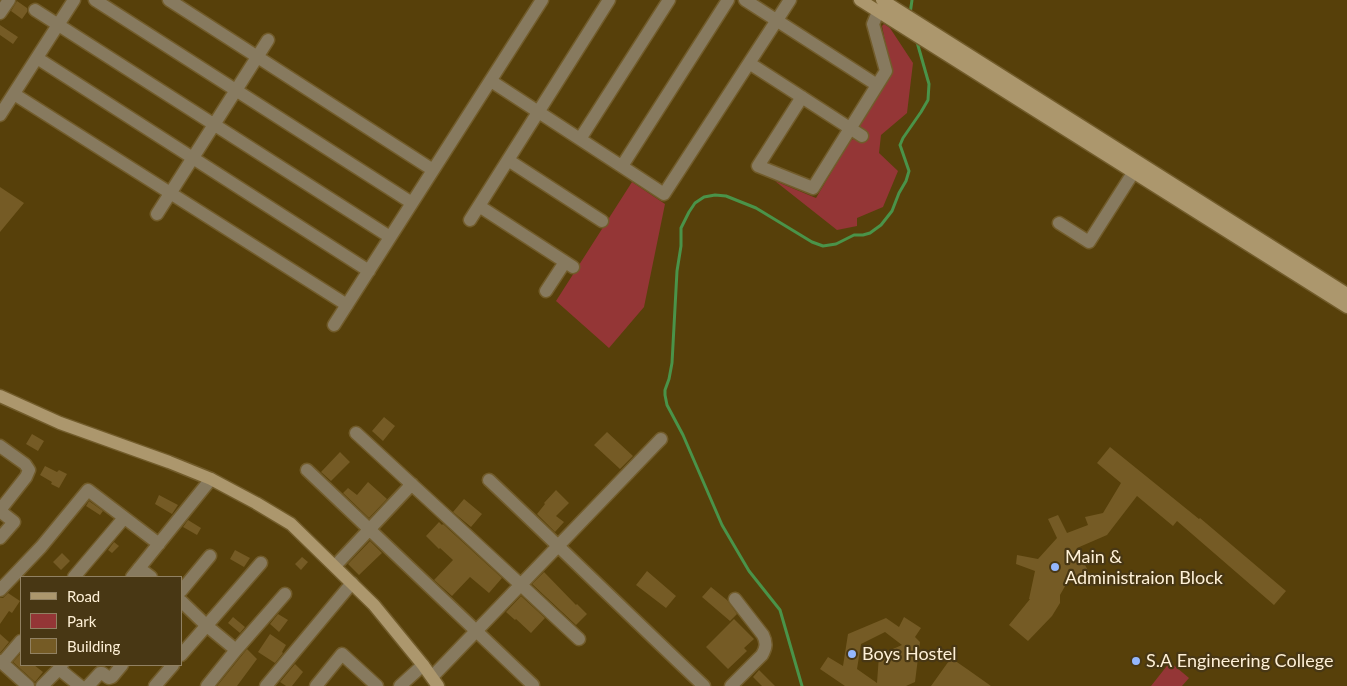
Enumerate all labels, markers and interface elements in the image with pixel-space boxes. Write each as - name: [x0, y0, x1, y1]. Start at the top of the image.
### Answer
- place label: Main & Administraion Block: [1065, 546, 1223, 588]
- marker: Main & Administraion Block: [1049, 561, 1061, 573]
- legend: [20, 576, 182, 666]
- text: Road: [67, 587, 100, 605]
- text: Park: [67, 612, 96, 630]
- text: Building: [67, 637, 120, 655]
- place label: Boys Hostel: [862, 643, 957, 665]
- marker: Boys Hostel: [846, 648, 858, 660]
- place label: S.A Engineering College: [1146, 650, 1333, 672]
- marker: S.A Engineering College: [1130, 655, 1142, 667]

